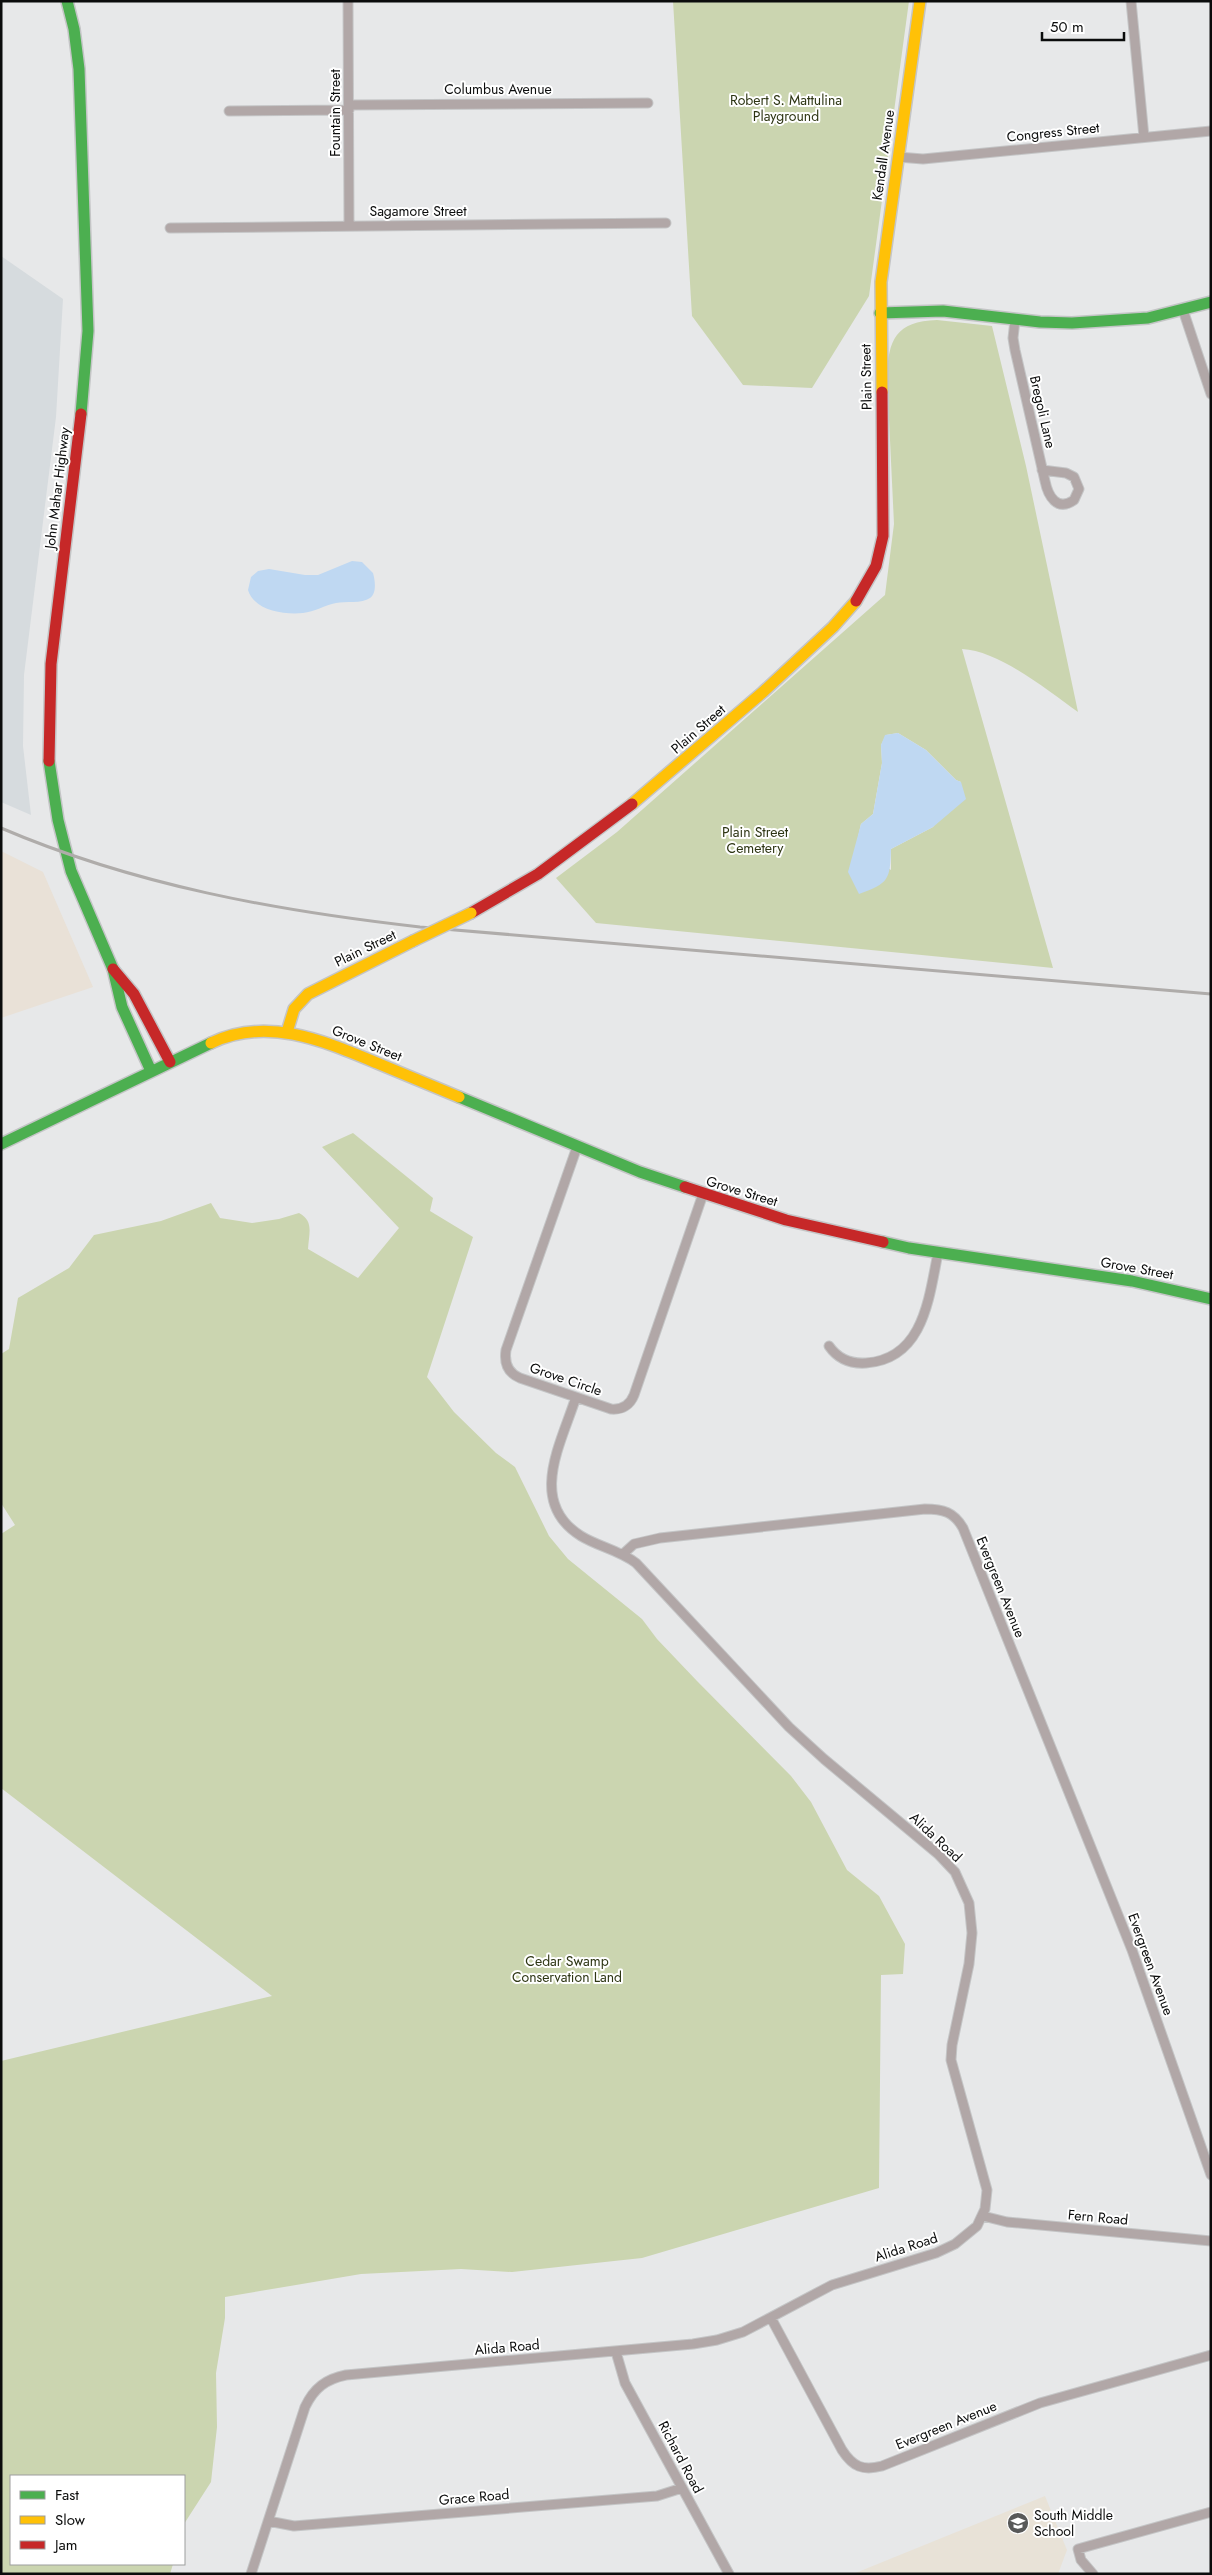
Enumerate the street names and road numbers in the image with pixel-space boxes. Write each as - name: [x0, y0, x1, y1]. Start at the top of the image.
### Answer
- street label: Fountain Street: [325, 69, 345, 157]
- street label: Columbus Avenue: [444, 79, 552, 99]
- street label: Kendall Avenue: [867, 109, 899, 201]
- street label: Congress Street: [1006, 117, 1101, 147]
- street label: Sagamore Street: [369, 201, 467, 221]
- street label: Plain Street: [855, 343, 877, 410]
- street label: Bregoli Lane: [1025, 374, 1061, 450]
- street label: John Mahar Highway: [39, 425, 74, 552]
- street label: Plain Street: [666, 699, 730, 758]
- street label: Plain Street: [331, 924, 400, 972]
- street label: Grove Street: [329, 1020, 405, 1066]
- street label: Grove Street: [704, 1171, 781, 1212]
- street label: Grove Street: [1099, 1252, 1176, 1284]
- street label: Grove Circle: [527, 1357, 605, 1401]
- street label: Evergreen Avenue: [972, 1533, 1030, 1641]
- street label: Alida Road: [905, 1807, 967, 1867]
- street label: Evergreen Avenue: [1123, 1910, 1179, 2018]
- street label: Fern Road: [1067, 2204, 1129, 2230]
- street label: Alida Road: [872, 2227, 940, 2267]
- street label: Alida Road: [474, 2334, 540, 2360]
- street label: Evergreen Avenue: [892, 2396, 1000, 2454]
- street label: Richard Road: [654, 2417, 708, 2497]
- street label: Grace Road: [438, 2484, 510, 2510]

